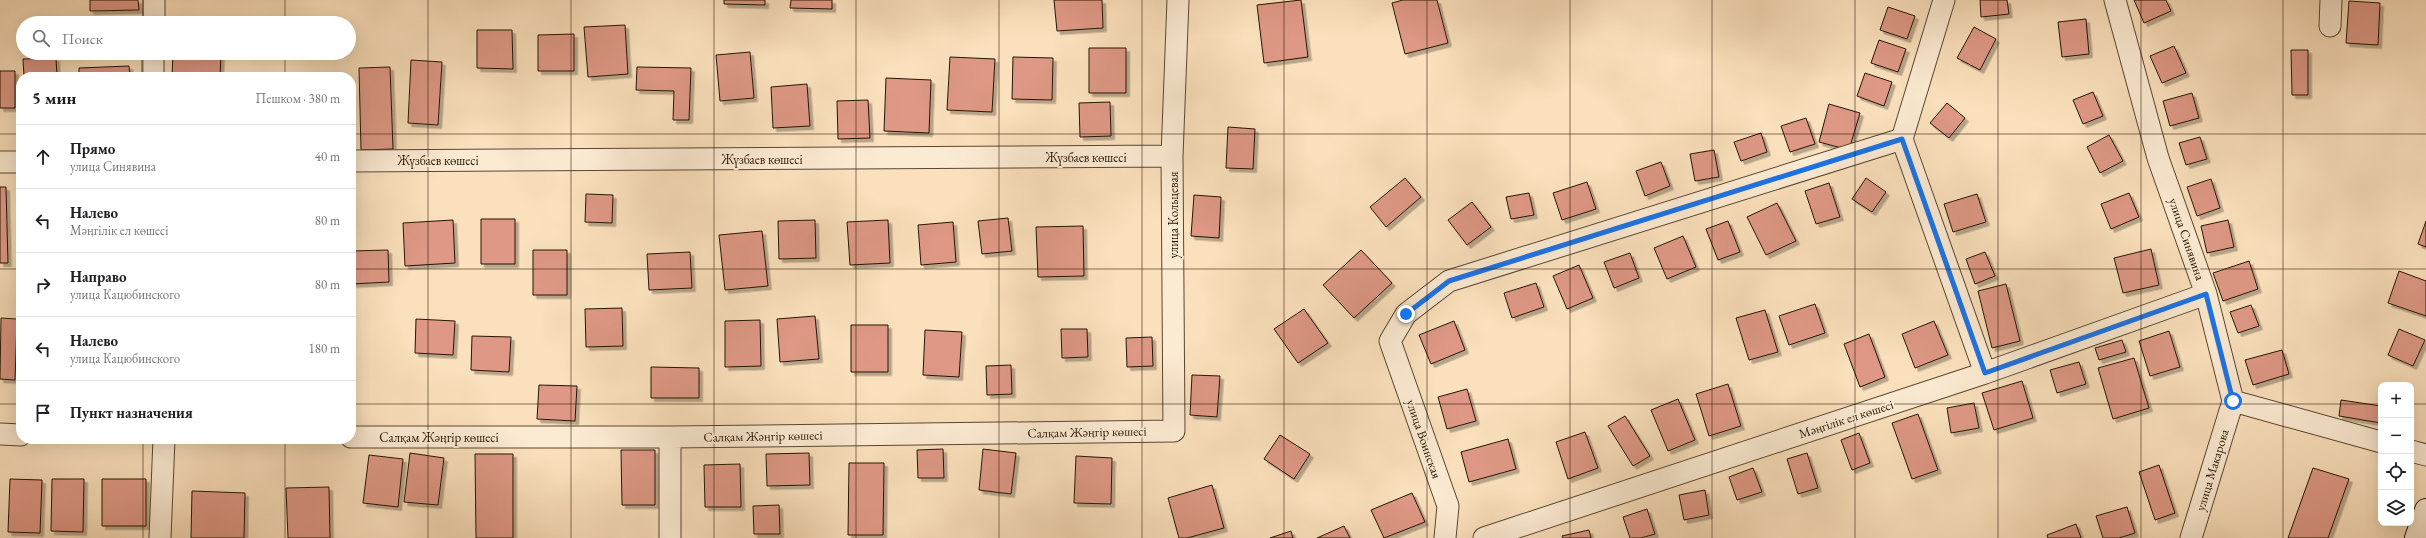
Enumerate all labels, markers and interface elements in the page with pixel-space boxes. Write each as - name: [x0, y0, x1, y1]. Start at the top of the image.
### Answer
- search box: [16, 16, 356, 60]
- icon: search: [30, 27, 52, 49]
- text: Поиск: [62, 29, 103, 48]
- text: 5 мин: [32, 87, 76, 109]
- text: Пешком · 380 m: [256, 90, 340, 107]
- text: Прямо: [70, 139, 115, 158]
- icon: ahead: [32, 146, 54, 168]
- text: 40 m: [315, 148, 340, 165]
- street label: Жүзбаев көшесі: [1044, 149, 1127, 166]
- street label: Жүзбаев көшесі: [720, 151, 803, 168]
- street label: Жүзбаев көшесі: [396, 152, 479, 169]
- text: улица Синявина: [70, 158, 156, 175]
- street label: улица Кольцевая: [1165, 171, 1182, 258]
- street label: улица Синявина: [2165, 196, 2209, 283]
- text: Налево: [70, 203, 118, 222]
- icon: left: [32, 210, 54, 232]
- text: 80 m: [315, 212, 340, 229]
- text: Мәңгілік ел көшесі: [70, 222, 168, 239]
- text: Направо: [70, 267, 127, 286]
- icon: right: [32, 274, 54, 296]
- text: 80 m: [315, 276, 340, 293]
- text: улица Кацюбинского: [70, 286, 180, 303]
- route end: [1397, 305, 1415, 323]
- text: Налево: [70, 331, 118, 350]
- icon: left: [32, 338, 54, 360]
- text: 180 m: [309, 340, 340, 357]
- text: улица Кацюбинского: [70, 350, 180, 367]
- map controls: [2378, 382, 2414, 526]
- button: +: [2378, 382, 2414, 418]
- route start: [2224, 392, 2242, 410]
- street label: Мәңгілік ел көшесі: [1797, 396, 1895, 442]
- street label: улица Воинская: [1402, 397, 1446, 481]
- icon: arrive: [32, 402, 54, 424]
- text: Пункт назначения: [70, 403, 193, 422]
- button: −: [2378, 418, 2414, 454]
- street label: Салқам Жәңгір көшесі: [1027, 422, 1147, 442]
- street label: Салқам Жәңгір көшесі: [703, 426, 823, 446]
- street label: улица Макарова: [2191, 426, 2233, 513]
- street label: Салқам Жәңгір көшесі: [379, 429, 499, 446]
- button: locate: [2378, 454, 2414, 490]
- button: layers: [2378, 490, 2414, 526]

